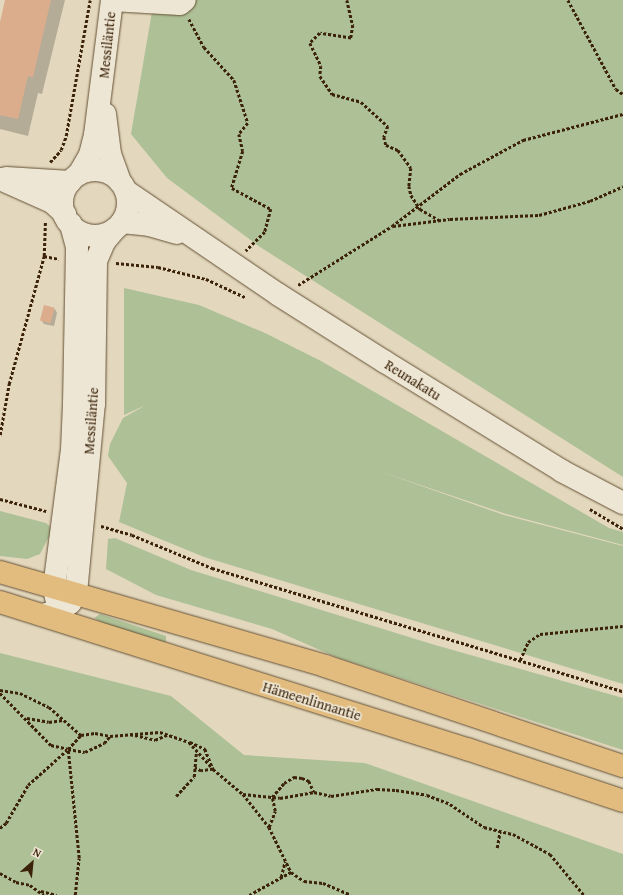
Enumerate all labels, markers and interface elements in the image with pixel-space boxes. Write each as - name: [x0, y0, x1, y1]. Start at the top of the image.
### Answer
- street label: Messiläntie: [95, 11, 119, 79]
- street label: Reunakatu: [382, 356, 444, 404]
- street label: Messiläntie: [80, 387, 102, 455]
- street label: Hämeenlinnantie: [261, 678, 363, 724]
- north arrow: [12, 843, 52, 883]
- text: N: [31, 844, 44, 861]

